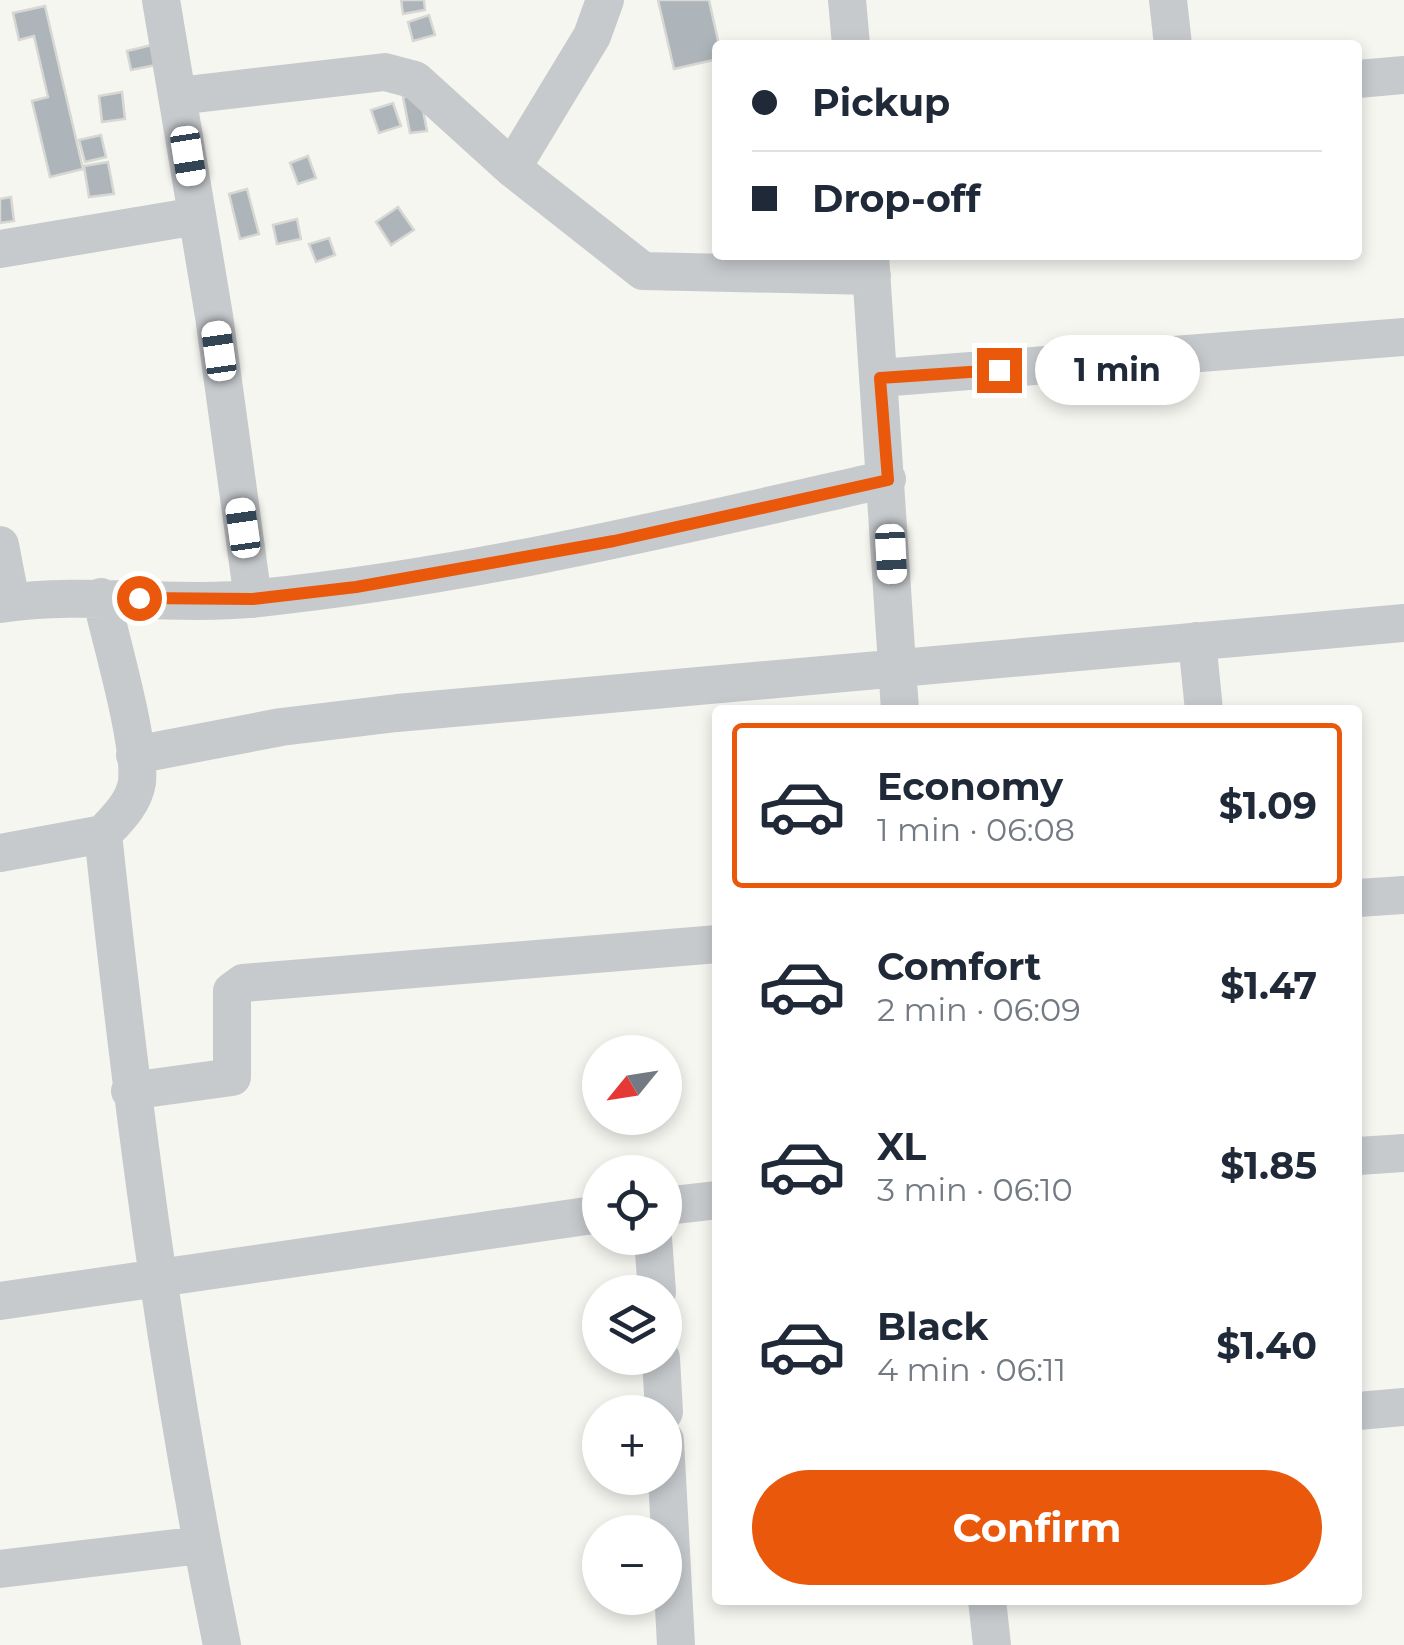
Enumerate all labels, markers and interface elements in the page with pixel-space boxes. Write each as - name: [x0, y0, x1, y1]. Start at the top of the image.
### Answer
- text: Pickup: [812, 79, 950, 126]
- car: [168, 124, 208, 188]
- text: Drop-off: [812, 175, 981, 222]
- car: [200, 319, 238, 383]
- callout: 1 min: [1034, 335, 1199, 405]
- route end: [977, 348, 1022, 393]
- text: 1 min: [1074, 350, 1161, 389]
- car: [224, 496, 262, 560]
- car: [874, 523, 908, 585]
- route start: [117, 576, 162, 621]
- icon: car: [757, 761, 847, 851]
- text: Economy: [877, 763, 1063, 810]
- text: $1.09: [1219, 782, 1317, 829]
- text: 1 min · 06:08: [877, 810, 1075, 849]
- icon: car: [757, 941, 847, 1031]
- text: Comfort: [877, 943, 1041, 990]
- text: $1.47: [1220, 962, 1317, 1009]
- text: 2 min · 06:09: [877, 990, 1081, 1029]
- north arrow: [582, 1035, 682, 1135]
- map controls: [582, 1035, 682, 1615]
- icon: car: [757, 1121, 847, 1211]
- text: XL: [877, 1123, 926, 1170]
- text: $1.85: [1220, 1142, 1317, 1189]
- button: locate: [582, 1155, 682, 1255]
- text: 3 min · 06:10: [877, 1170, 1073, 1209]
- button: layers: [582, 1275, 682, 1375]
- icon: car: [757, 1301, 847, 1391]
- text: Black: [877, 1303, 988, 1350]
- text: $1.40: [1216, 1322, 1317, 1369]
- text: 4 min · 06:11: [877, 1350, 1066, 1389]
- button: +: [582, 1395, 682, 1495]
- button: Confirm: [752, 1470, 1322, 1585]
- button: −: [582, 1515, 682, 1615]

